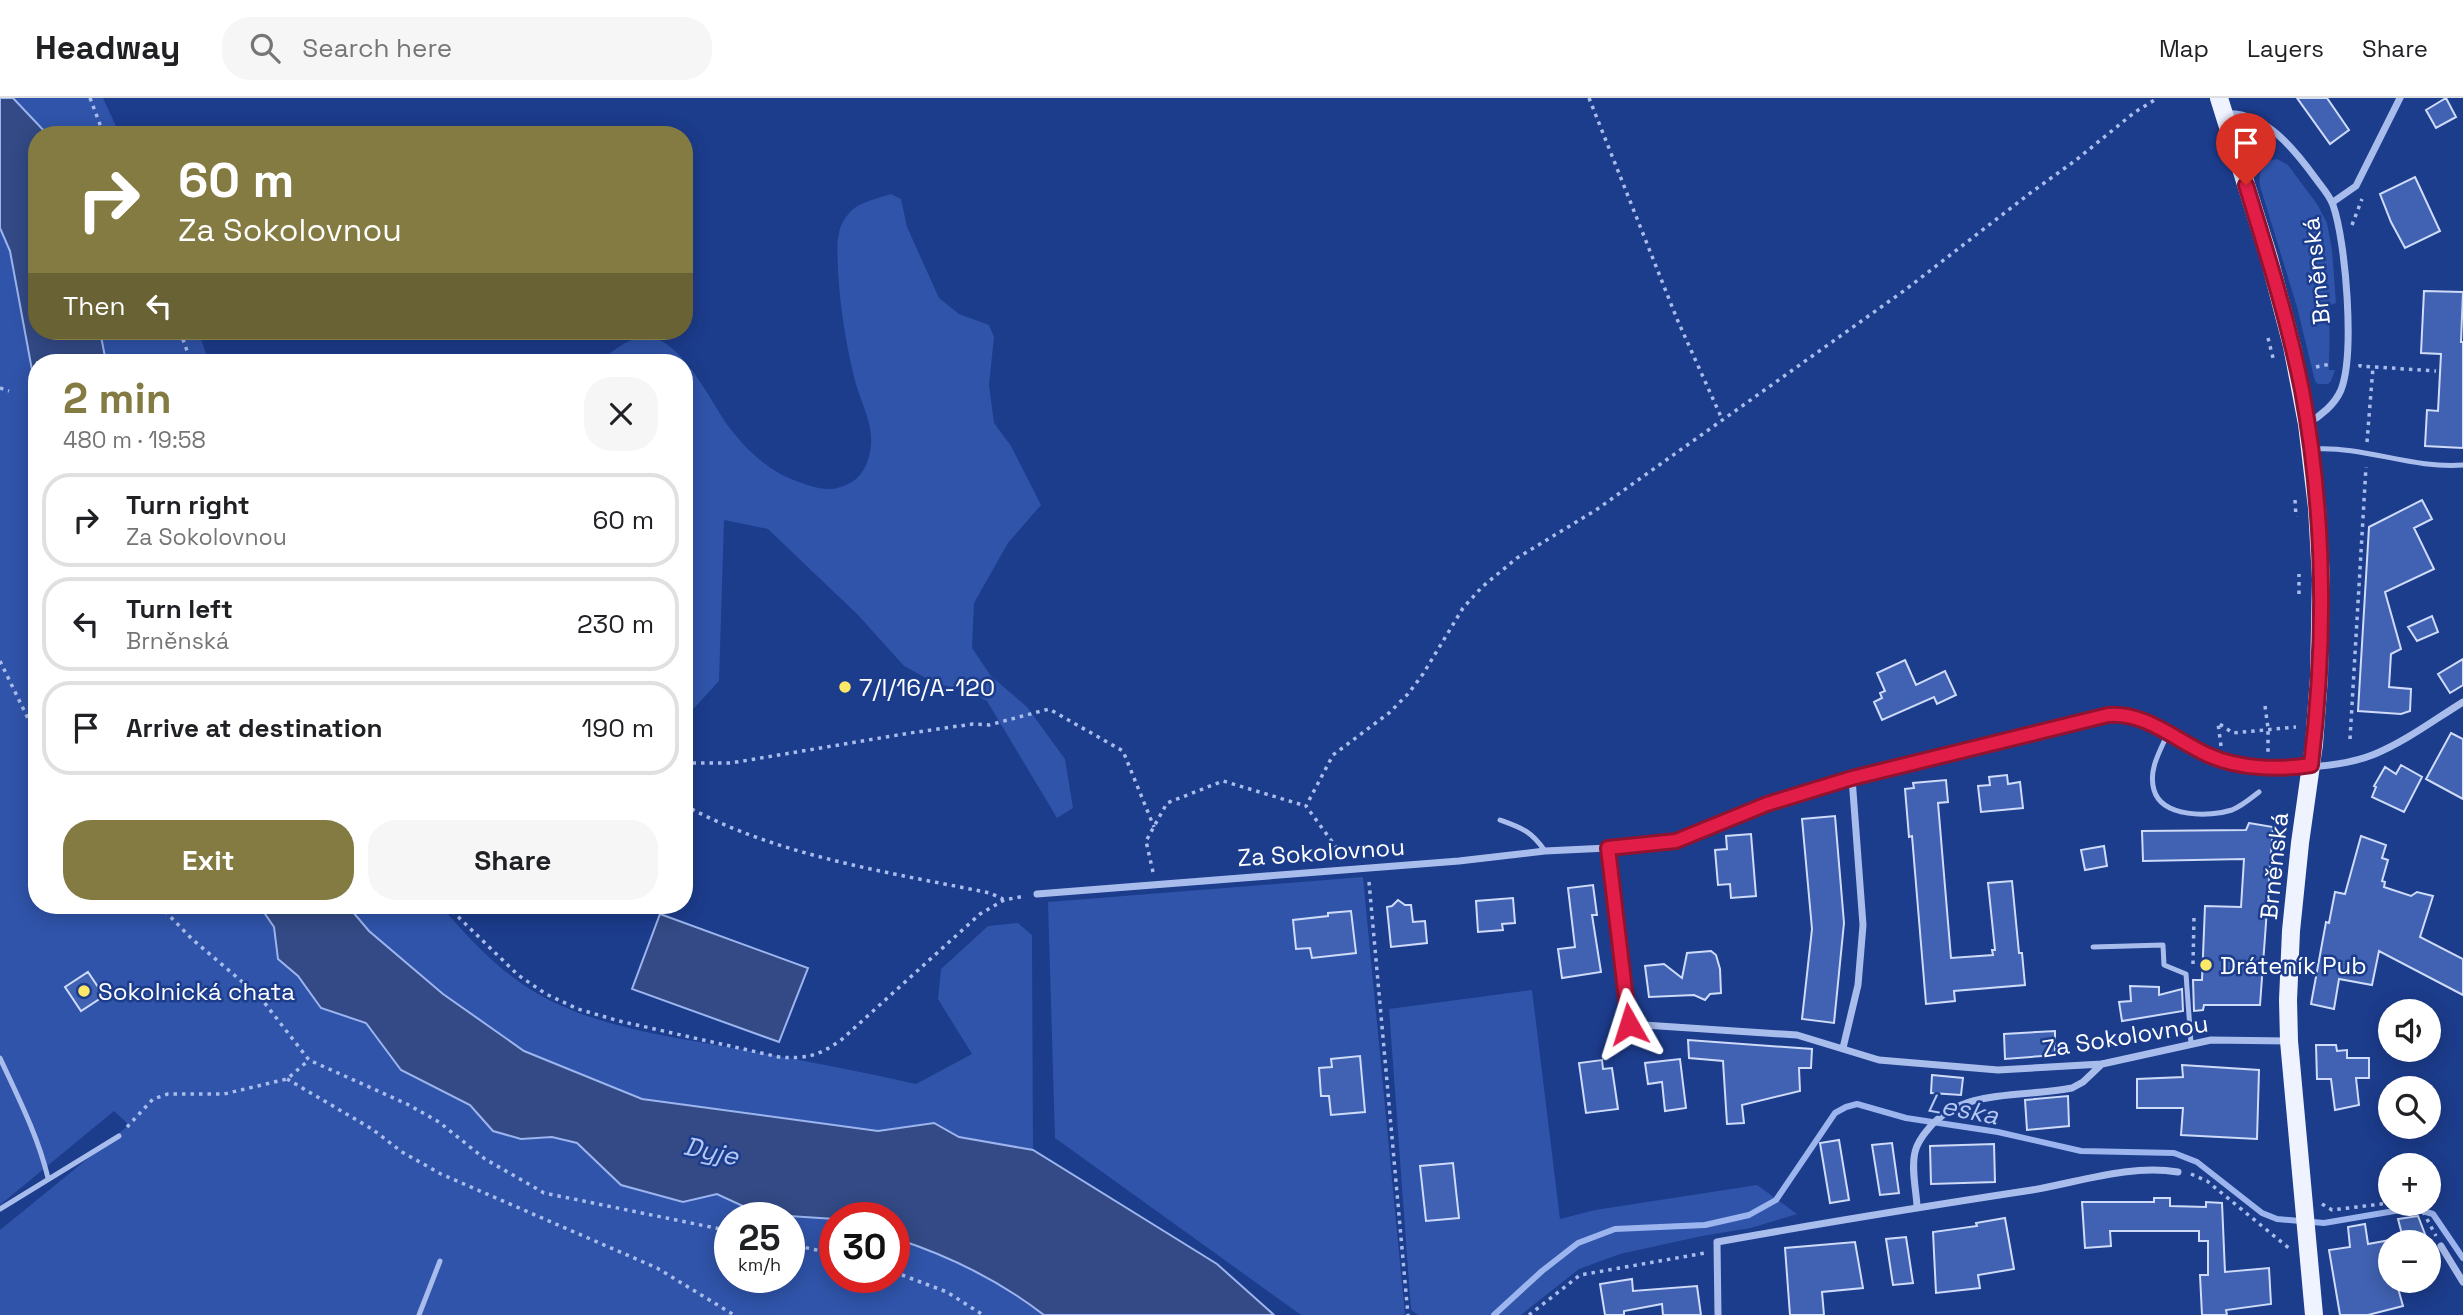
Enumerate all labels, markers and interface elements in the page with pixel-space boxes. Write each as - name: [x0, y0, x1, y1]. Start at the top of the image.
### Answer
- search box: [222, 17, 712, 80]
- text: Headway: [35, 27, 180, 69]
- icon: search: [246, 29, 284, 67]
- text: Search here: [302, 31, 452, 65]
- text: Map: [2159, 33, 2209, 64]
- text: Layers: [2247, 33, 2324, 64]
- text: Share: [2362, 33, 2428, 64]
- pin: [2216, 113, 2276, 185]
- icon: arrive: [2227, 124, 2265, 162]
- text: 60 m: [178, 149, 294, 211]
- icon: right: [63, 154, 154, 245]
- text: Za Sokolovnou: [178, 210, 402, 250]
- street label: Brněnská: [2295, 216, 2337, 326]
- icon: left: [140, 287, 178, 325]
- text: Then: [63, 289, 126, 323]
- text: 2 min: [63, 372, 172, 425]
- button: close: [584, 377, 658, 451]
- text: 480 m · 19:58: [63, 425, 206, 455]
- text: Turn right: [126, 488, 250, 522]
- icon: right: [67, 501, 105, 539]
- text: 60 m: [592, 503, 654, 537]
- text: Za Sokolovnou: [126, 522, 287, 552]
- text: Turn left: [126, 592, 233, 626]
- icon: left: [67, 605, 105, 643]
- text: 230 m: [577, 607, 654, 641]
- text: Brněnská: [126, 626, 229, 656]
- place label: 7/I/16/A-120: [859, 672, 995, 703]
- marker: 7/I/16/A-120: [837, 679, 853, 695]
- icon: arrive: [67, 709, 105, 747]
- text: Arrive at destination: [126, 711, 383, 745]
- text: 190 m: [582, 711, 654, 745]
- street label: Brněnská: [2253, 811, 2295, 921]
- button: Exit: [63, 820, 354, 900]
- button: Share: [368, 820, 658, 900]
- street label: Za Sokolovnou: [1236, 831, 1406, 873]
- place label: Dráteník Pub: [2220, 950, 2367, 981]
- marker: Dráteník Pub: [2198, 957, 2214, 973]
- place label: Sokolnická chata: [98, 976, 295, 1007]
- marker: Sokolnická chata: [76, 983, 92, 999]
- position arrow: [1592, 987, 1666, 1061]
- map controls: [2378, 999, 2441, 1293]
- button: sound: [2378, 999, 2441, 1062]
- street label: Za Sokolovnou: [2040, 1008, 2210, 1064]
- button: search: [2378, 1076, 2441, 1139]
- water label: Leska: [1924, 1085, 2003, 1133]
- water label: Dyje: [681, 1129, 743, 1174]
- button: +: [2378, 1153, 2441, 1216]
- speed limit sign: 30: [819, 1202, 910, 1293]
- text: 25: [739, 1216, 780, 1260]
- button: −: [2378, 1230, 2441, 1293]
- text: km/h: [738, 1253, 781, 1276]

